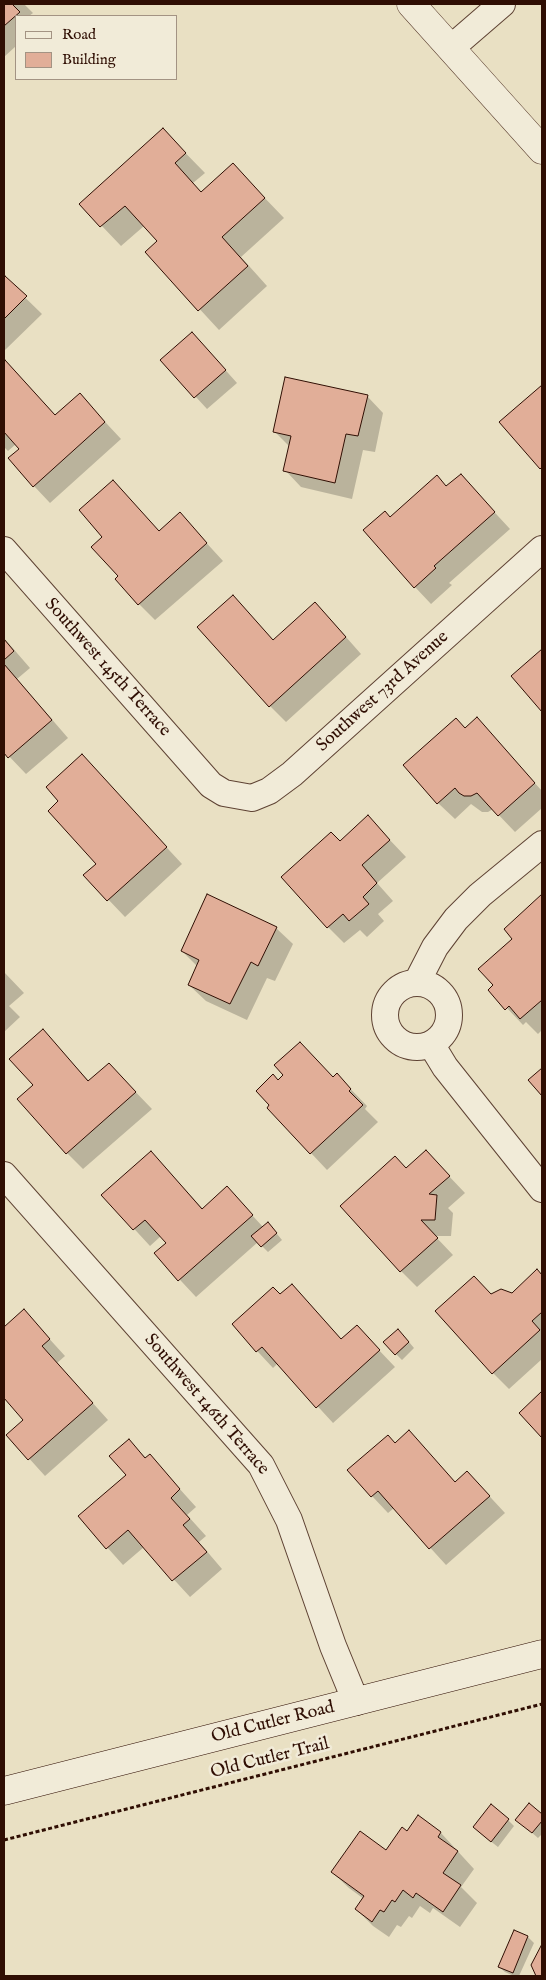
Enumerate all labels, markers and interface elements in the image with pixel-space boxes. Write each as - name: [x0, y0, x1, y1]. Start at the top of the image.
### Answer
- legend: [15, 15, 178, 80]
- text: Road: [62, 25, 96, 44]
- text: Building: [62, 50, 116, 69]
- street label: Southwest 145th Terrace: [39, 594, 175, 742]
- street label: Southwest 73rd Avenue: [312, 627, 454, 757]
- street label: Southwest 146th Terrace: [139, 1330, 273, 1480]
- street label: Old Cutler Road: [209, 1697, 337, 1749]
- street label: Old Cutler Trail: [209, 1734, 331, 1784]

